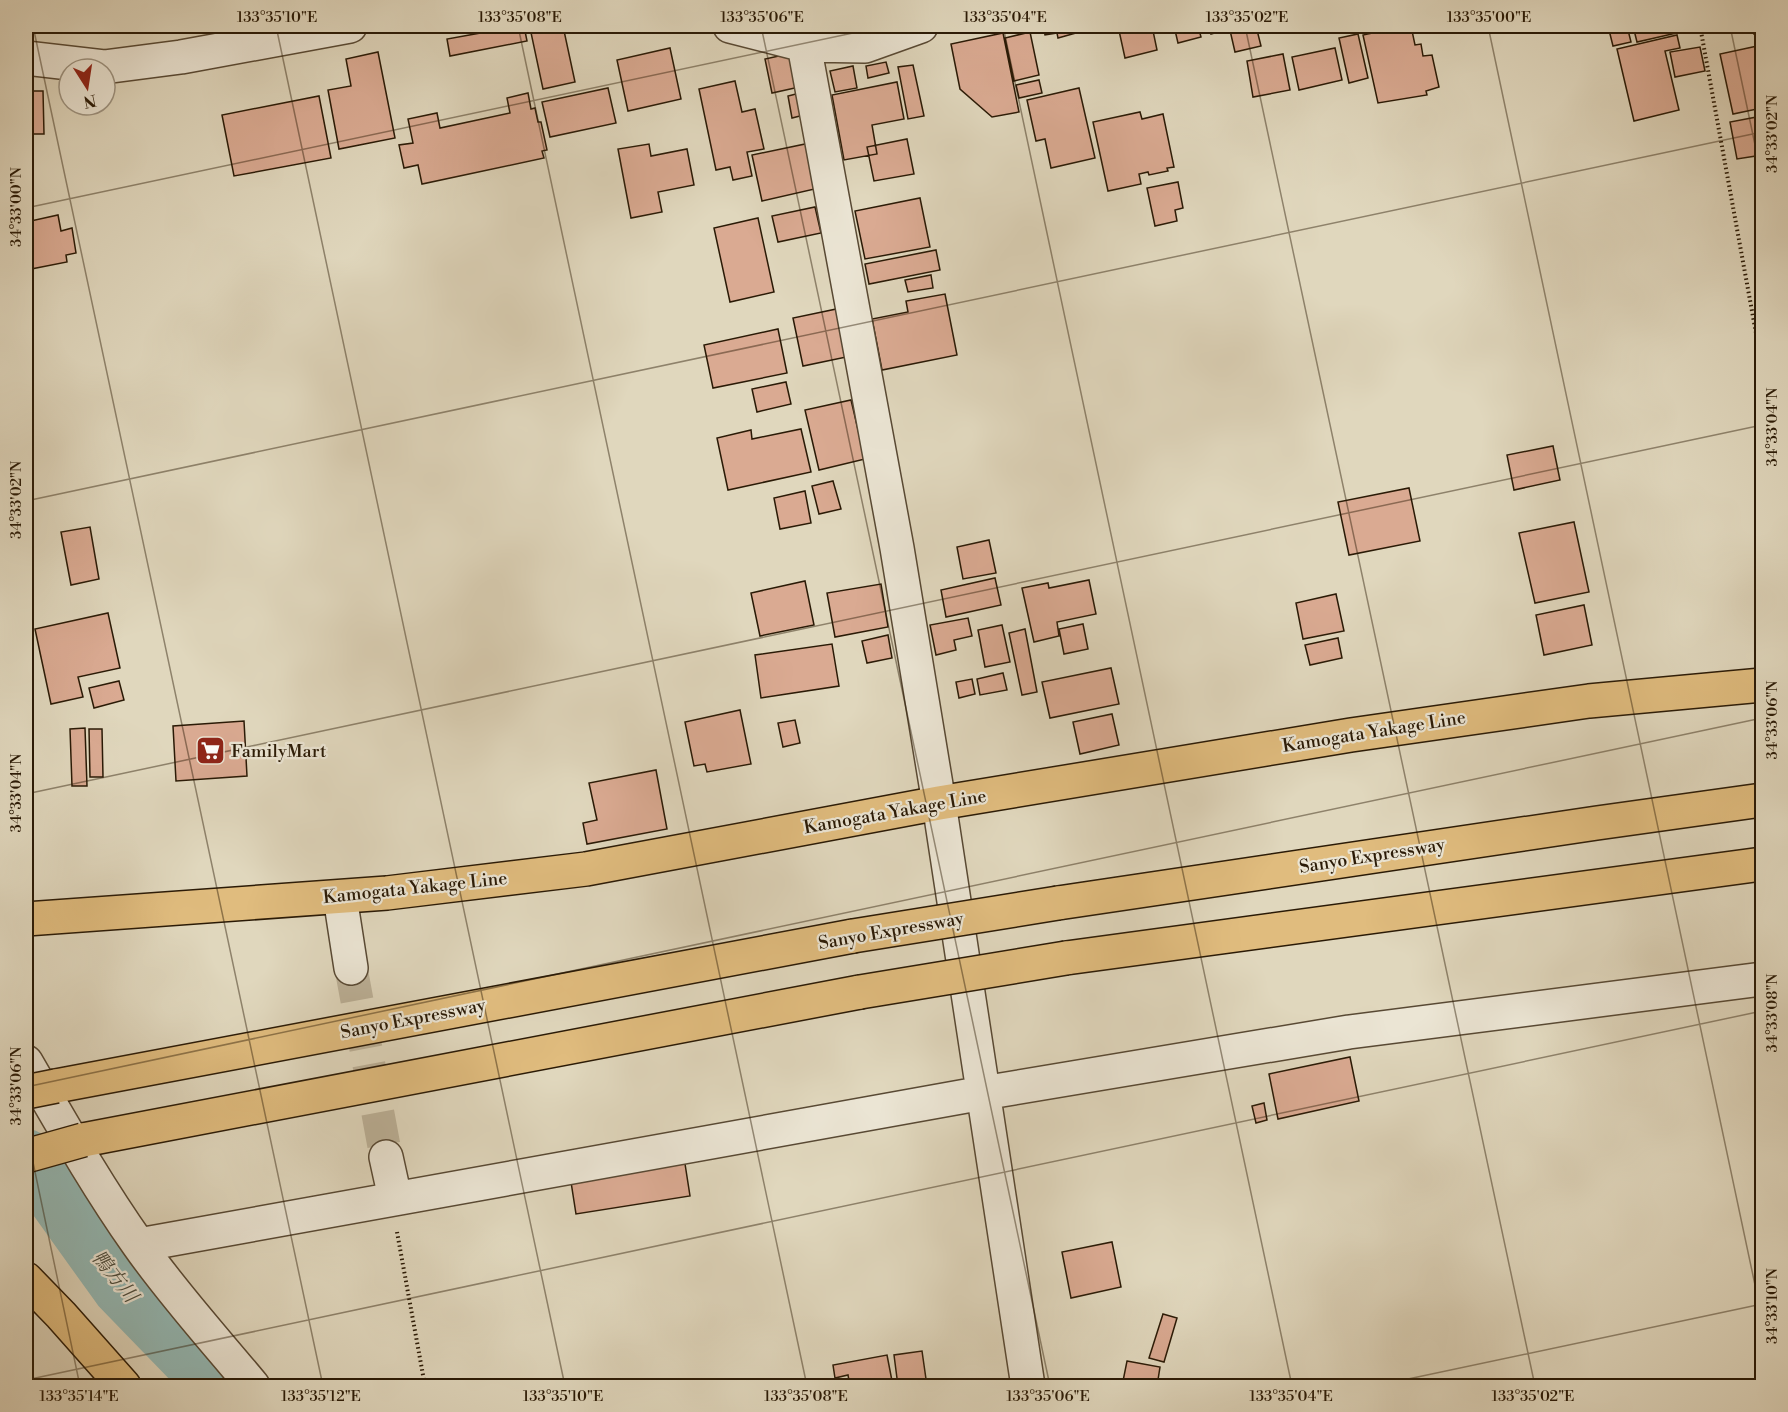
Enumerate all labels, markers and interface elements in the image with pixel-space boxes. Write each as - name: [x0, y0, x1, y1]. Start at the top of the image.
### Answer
- text: 133°35'10"E: [237, 8, 317, 27]
- text: 133°35'08"E: [478, 8, 562, 27]
- text: 133°35'06"E: [720, 8, 804, 27]
- text: 133°35'04"E: [963, 8, 1047, 27]
- text: 133°35'02"E: [1206, 8, 1288, 27]
- text: 133°35'00"E: [1447, 8, 1531, 27]
- north arrow: [57, 57, 117, 117]
- text: N: [81, 90, 98, 112]
- text: 34°33'02"N: [1763, 95, 1782, 173]
- text: 34°33'00"N: [7, 167, 26, 247]
- text: 34°33'04"N: [1763, 388, 1782, 466]
- text: 34°33'02"N: [7, 461, 26, 539]
- text: 34°33'06"N: [1763, 681, 1782, 759]
- street label: Kamogata Yakage Line: [1281, 706, 1467, 758]
- supermarket icon: FamilyMart: [194, 735, 226, 767]
- place label: FamilyMart: [231, 740, 327, 763]
- text: 34°33'04"N: [7, 754, 26, 832]
- street label: Kamogata Yakage Line: [802, 785, 988, 839]
- street label: Sanyo Expressway: [1297, 833, 1447, 879]
- street label: Kamogata Yakage Line: [322, 867, 508, 909]
- street label: Sanyo Expressway: [816, 907, 966, 955]
- text: 34°33'08"N: [1763, 973, 1782, 1053]
- street label: Sanyo Expressway: [339, 994, 488, 1044]
- text: 34°33'06"N: [7, 1047, 26, 1125]
- water label: 鴨方川: [85, 1246, 144, 1310]
- text: 34°33'10"N: [1763, 1268, 1782, 1344]
- text: 133°35'14"E: [39, 1387, 119, 1406]
- text: 133°35'12"E: [281, 1387, 361, 1406]
- text: 133°35'10"E: [523, 1387, 603, 1406]
- text: 133°35'08"E: [764, 1387, 848, 1406]
- text: 133°35'06"E: [1006, 1387, 1090, 1406]
- text: 133°35'04"E: [1249, 1387, 1333, 1406]
- text: 133°35'02"E: [1492, 1387, 1574, 1406]

